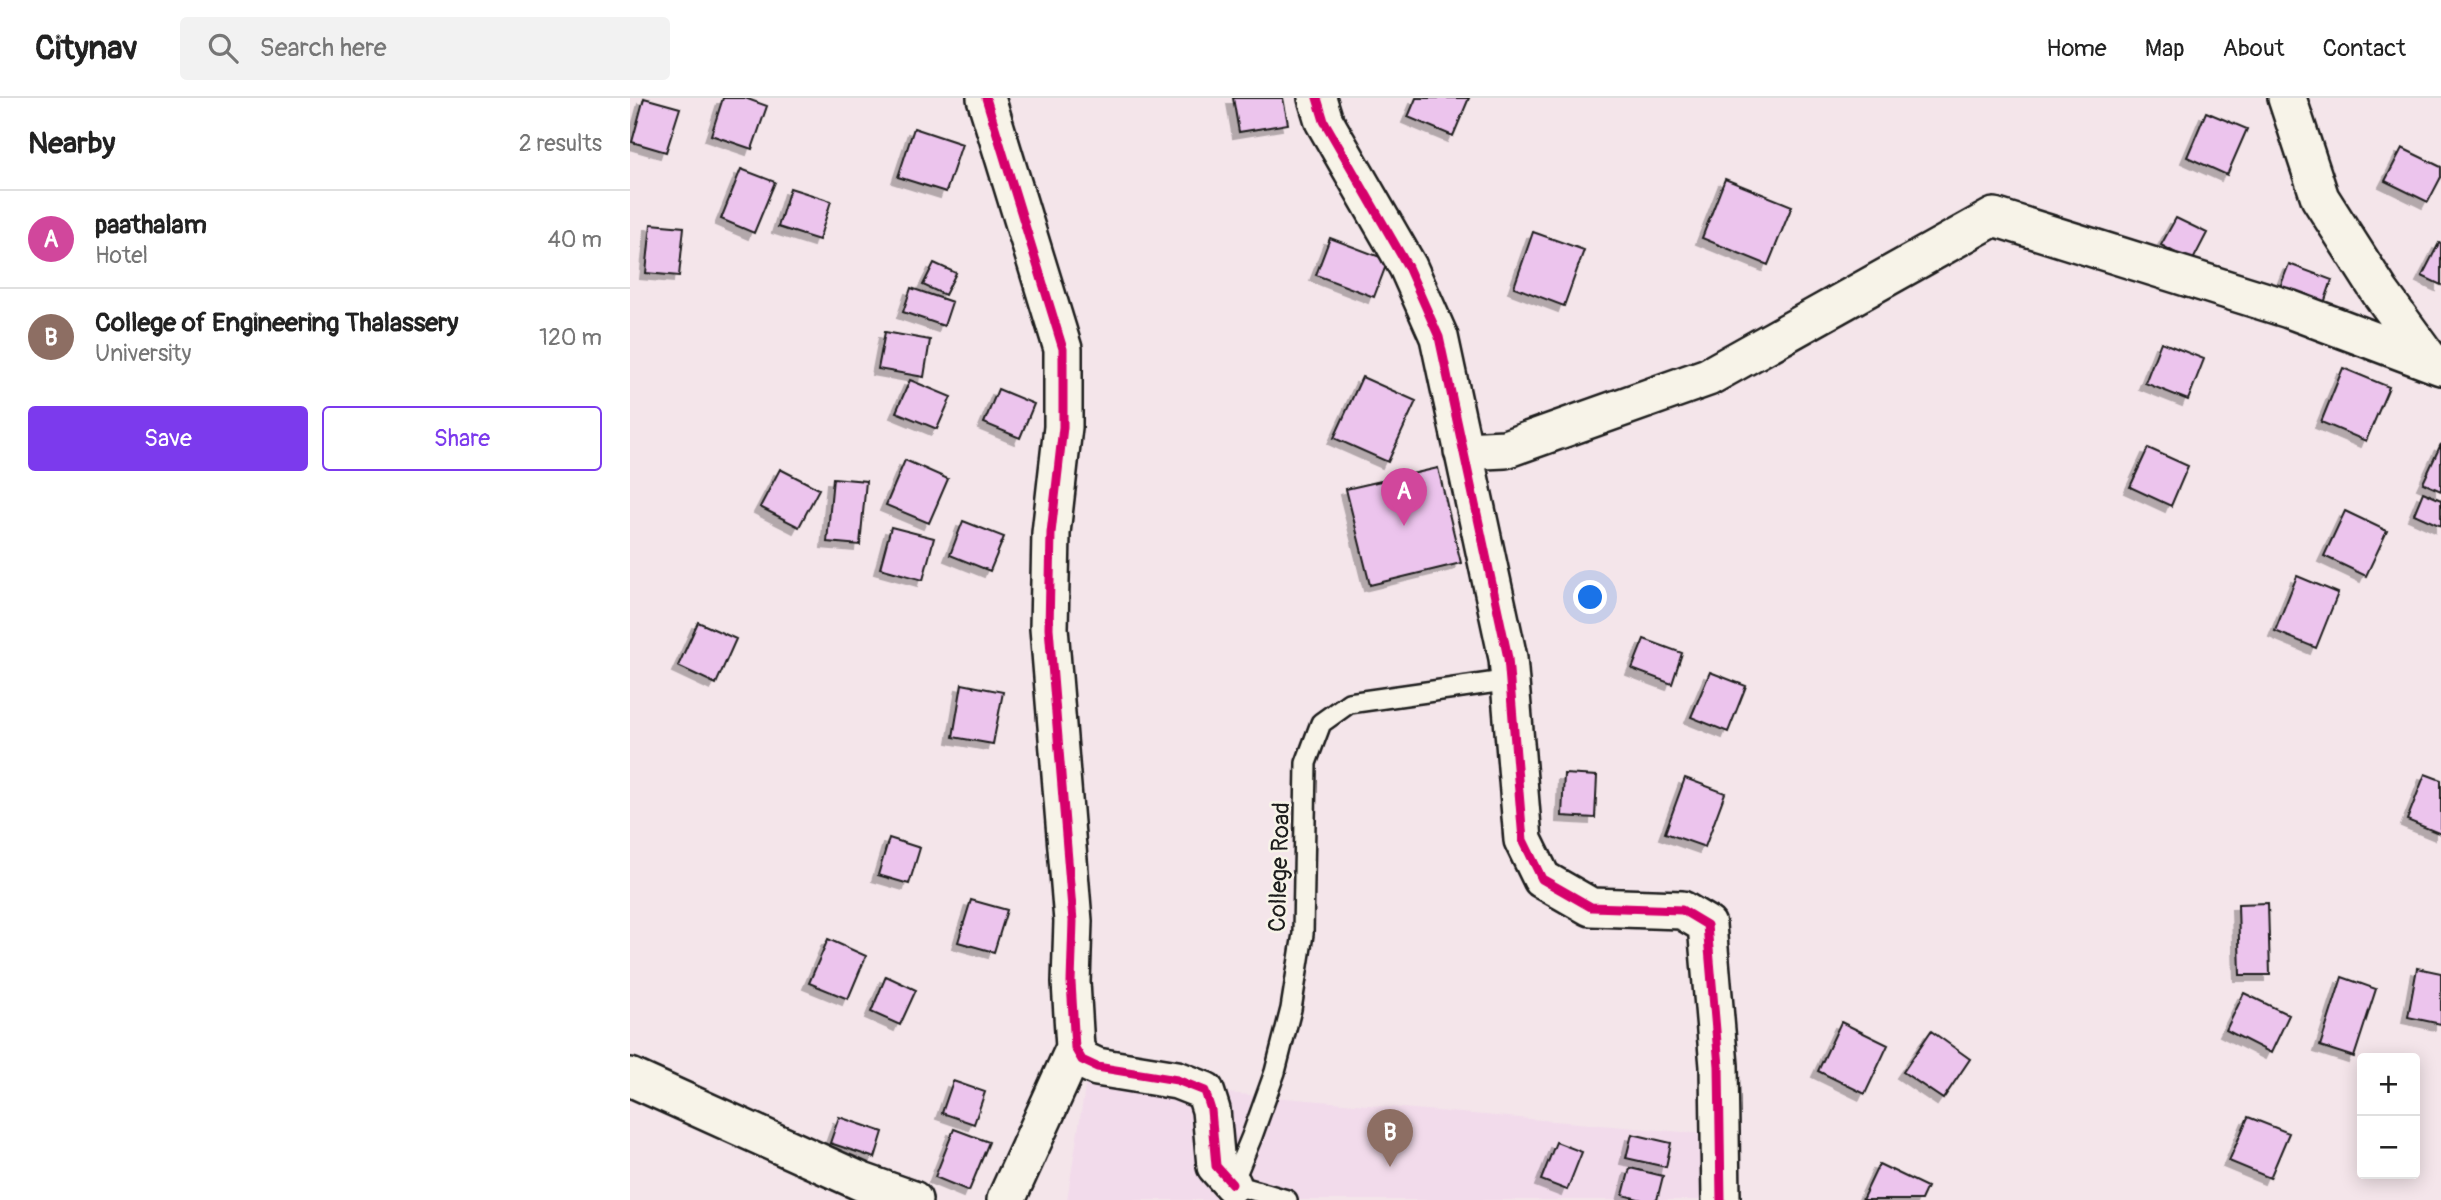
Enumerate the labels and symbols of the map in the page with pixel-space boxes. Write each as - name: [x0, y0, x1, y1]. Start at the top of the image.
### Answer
- pin: A: [1381, 468, 1427, 526]
- your location: [1573, 580, 1607, 614]
- street label: College Road: [1263, 802, 1296, 932]
- pin: B: [1367, 1109, 1413, 1167]

